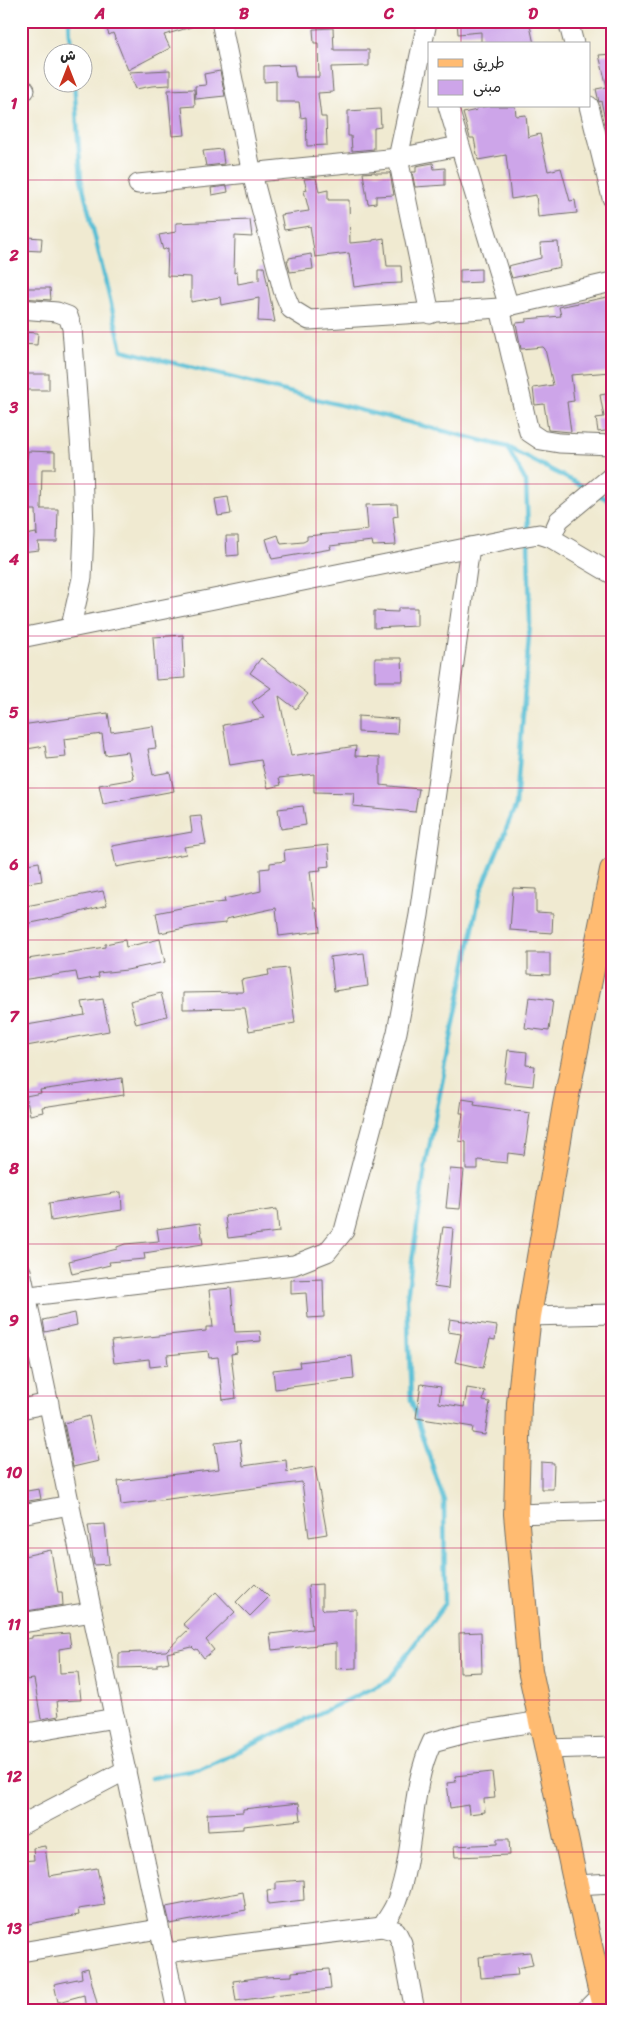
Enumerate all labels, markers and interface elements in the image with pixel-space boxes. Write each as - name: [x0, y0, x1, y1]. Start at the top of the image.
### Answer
- text: A: [94, 0, 105, 28]
- text: B: [239, 0, 250, 28]
- text: C: [383, 0, 395, 28]
- text: D: [528, 0, 538, 28]
- north arrow: [42, 42, 92, 92]
- legend: [428, 42, 590, 108]
- text: ش: [60, 43, 76, 68]
- text: طريق: [473, 50, 505, 76]
- text: مبنى: [473, 74, 501, 100]
- text: 1: [11, 89, 18, 118]
- text: 2: [8, 241, 19, 270]
- text: 3: [9, 393, 19, 422]
- text: 4: [8, 545, 19, 574]
- text: 5: [9, 698, 19, 727]
- text: 6: [8, 850, 19, 879]
- text: 7: [9, 1002, 20, 1031]
- text: 8: [8, 1154, 19, 1183]
- text: 9: [9, 1306, 19, 1335]
- text: 10: [6, 1458, 22, 1487]
- text: 11: [7, 1610, 21, 1639]
- text: 12: [6, 1762, 23, 1791]
- text: 13: [6, 1914, 22, 1943]

